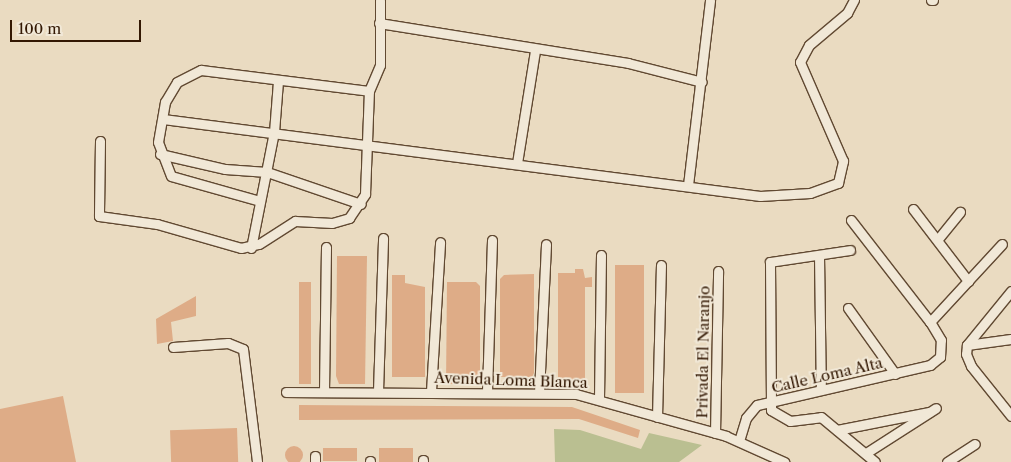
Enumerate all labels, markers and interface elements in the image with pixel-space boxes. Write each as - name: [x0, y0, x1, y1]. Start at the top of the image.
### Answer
- scale bar: [12, 10, 144, 42]
- text: 100 m: [18, 19, 61, 38]
- street label: Privada El Naranjo: [693, 285, 713, 419]
- street label: Calle Loma Alta: [769, 353, 885, 397]
- street label: Avenida Loma Blanca: [434, 368, 588, 392]

